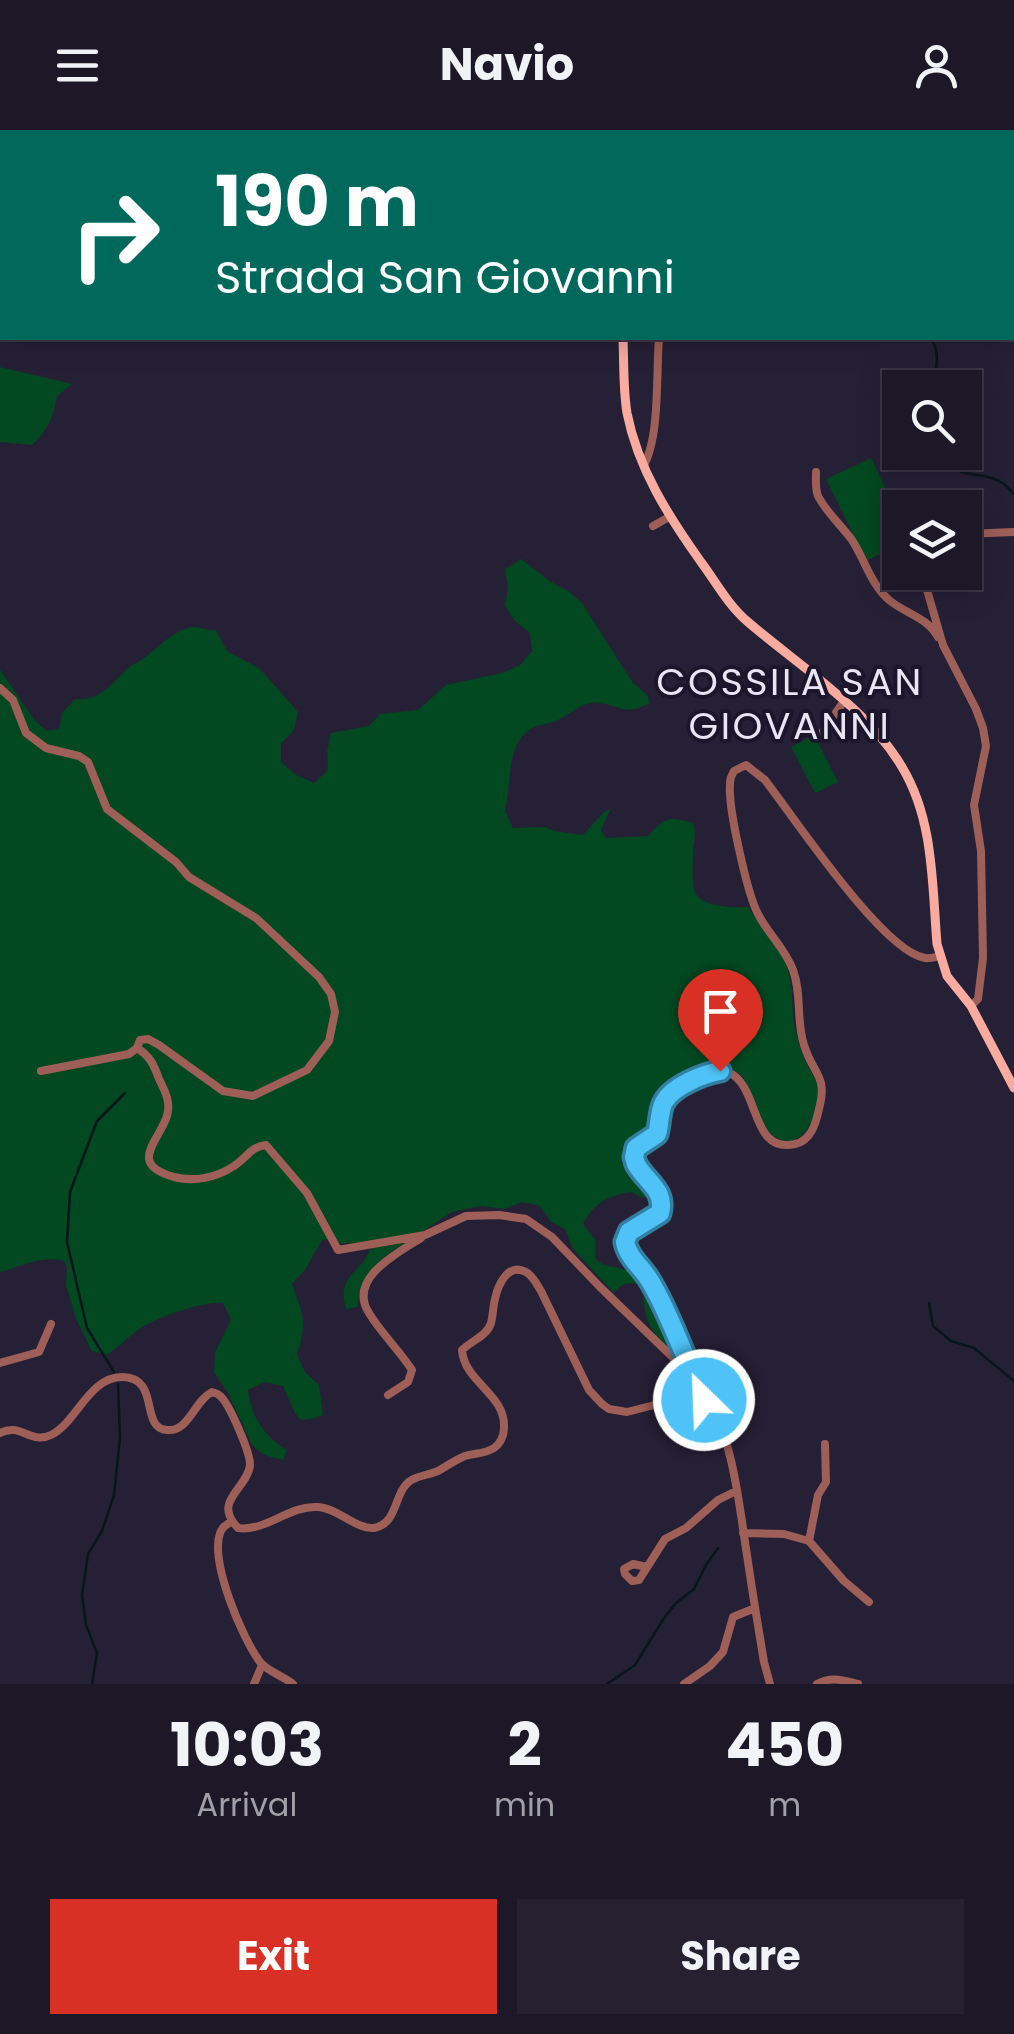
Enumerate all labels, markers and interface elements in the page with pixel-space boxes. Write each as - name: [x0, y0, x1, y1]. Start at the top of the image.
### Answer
- text: Navio: [440, 33, 574, 96]
- icon: menu: [50, 38, 105, 93]
- icon: person: [909, 38, 964, 93]
- text: 190 m: [215, 152, 419, 251]
- icon: right: [50, 170, 180, 300]
- text: Strada San Giovanni: [215, 246, 675, 309]
- map controls: [882, 370, 982, 590]
- button: search: [882, 370, 982, 470]
- button: layers: [882, 490, 982, 590]
- district label: COSSILA SAN GIOVANNI: [656, 655, 924, 752]
- pin: [678, 969, 763, 1072]
- icon: arrive: [693, 984, 748, 1039]
- position arrow: [652, 1348, 756, 1452]
- text: 10:03: [170, 1703, 324, 1787]
- text: 2: [508, 1703, 542, 1787]
- text: 450: [725, 1703, 844, 1787]
- text: Arrival: [197, 1782, 297, 1827]
- text: min: [494, 1782, 555, 1827]
- text: m: [768, 1782, 801, 1827]
- button: Exit: [50, 1899, 497, 2014]
- button: Share: [517, 1899, 964, 2014]

